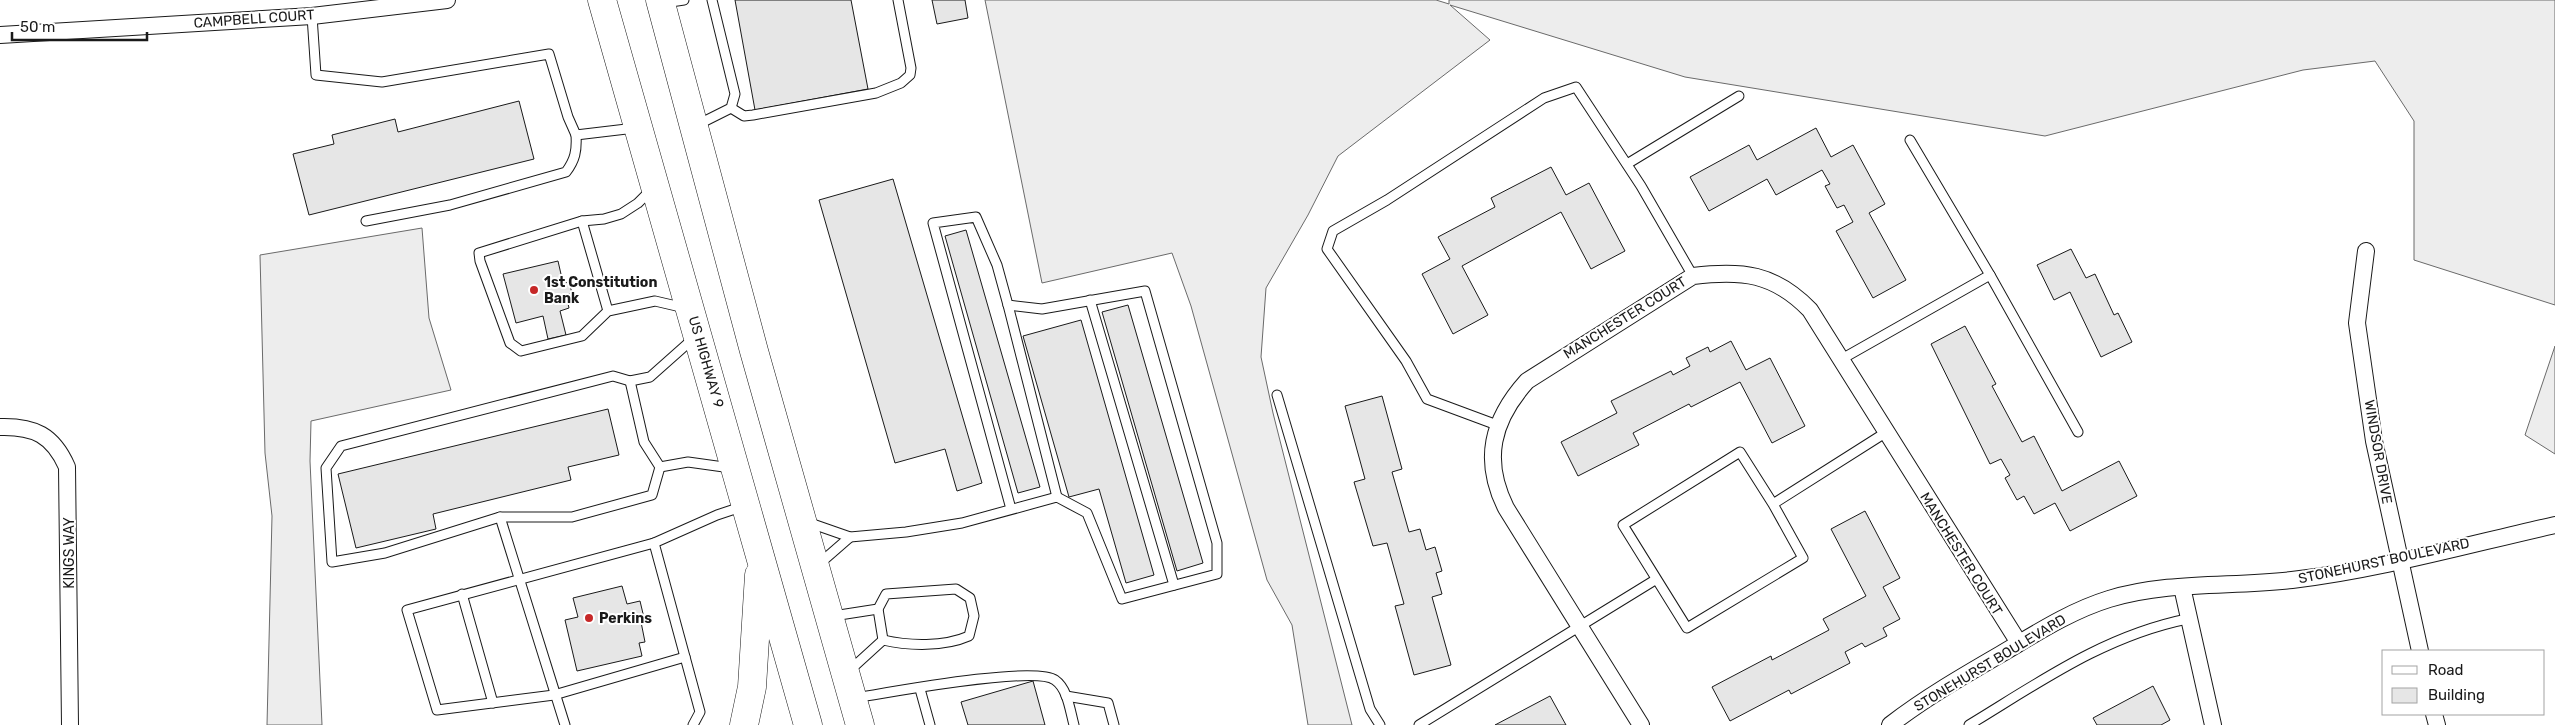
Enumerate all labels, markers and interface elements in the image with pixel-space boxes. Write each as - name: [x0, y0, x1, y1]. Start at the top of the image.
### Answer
- street label: CAMPBELL COURT: [193, 6, 315, 32]
- scale bar: [12, 10, 148, 42]
- text: 50 m: [20, 18, 55, 36]
- street label: MANCHESTER COURT: [1560, 273, 1690, 363]
- place label: 1st Constitution Bank: [544, 274, 657, 307]
- marker: 1st Constitution Bank: [528, 284, 540, 296]
- street label: US HIGHWAY 9: [685, 314, 727, 410]
- street label: WINDSOR DRIVE: [2360, 399, 2396, 505]
- street label: MANCHESTER COURT: [1916, 489, 2006, 619]
- street label: KINGS WAY: [61, 517, 78, 589]
- street label: STONEHURST BOULEVARD: [2297, 535, 2471, 587]
- place label: Perkins: [599, 610, 652, 627]
- street label: STONEHURST BOULEVARD: [1911, 611, 2069, 715]
- marker: Perkins: [583, 612, 595, 624]
- legend: [2382, 650, 2545, 715]
- text: Road: [2428, 661, 2464, 679]
- text: Building: [2428, 686, 2485, 704]

